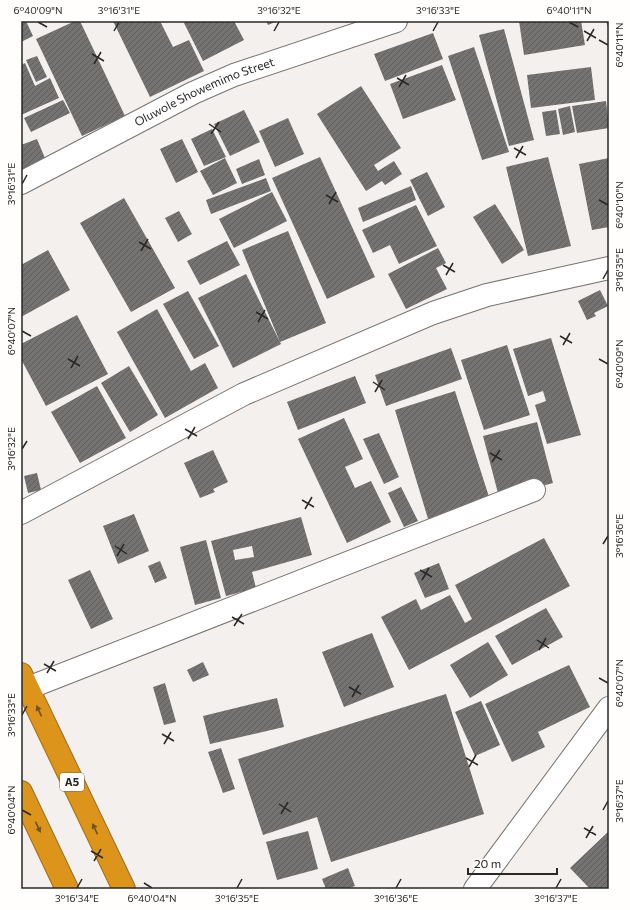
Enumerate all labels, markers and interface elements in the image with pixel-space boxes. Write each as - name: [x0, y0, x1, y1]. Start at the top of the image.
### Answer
- text: 6°40'09"N: [13, 4, 63, 16]
- text: 3°16'31"E: [98, 4, 140, 16]
- text: 3°16'32"E: [257, 4, 301, 16]
- text: 3°16'33"E: [416, 4, 460, 16]
- text: 6°40'11"N: [546, 4, 592, 16]
- text: 6°40'11"N: [613, 22, 625, 68]
- street label: Oluwole Showemimo Street: [132, 54, 276, 129]
- text: 3°16'31"E: [5, 163, 17, 205]
- text: 6°40'10"N: [613, 181, 625, 229]
- text: 3°16'35"E: [613, 248, 625, 292]
- text: 6°40'07"N: [5, 307, 17, 355]
- text: 6°40'09"N: [613, 339, 625, 389]
- text: 3°16'32"E: [5, 427, 17, 471]
- text: 3°16'36"E: [613, 514, 625, 558]
- text: 6°40'07"N: [613, 659, 625, 707]
- text: 3°16'33"E: [5, 693, 17, 737]
- one-way arrow: [36, 706, 42, 717]
- road number: A5: [60, 773, 84, 791]
- text: 3°16'37"E: [613, 779, 625, 823]
- text: 6°40'04"N: [5, 785, 17, 835]
- one-way arrow: [35, 821, 41, 833]
- one-way arrow: [92, 823, 98, 834]
- scale bar: [468, 850, 557, 876]
- text: 20 m: [474, 856, 501, 870]
- text: 3°16'34"E: [55, 892, 99, 904]
- text: 6°40'04"N: [127, 892, 177, 904]
- text: 3°16'35"E: [215, 892, 259, 904]
- text: 3°16'36"E: [374, 892, 418, 904]
- text: 3°16'37"E: [534, 892, 578, 904]

